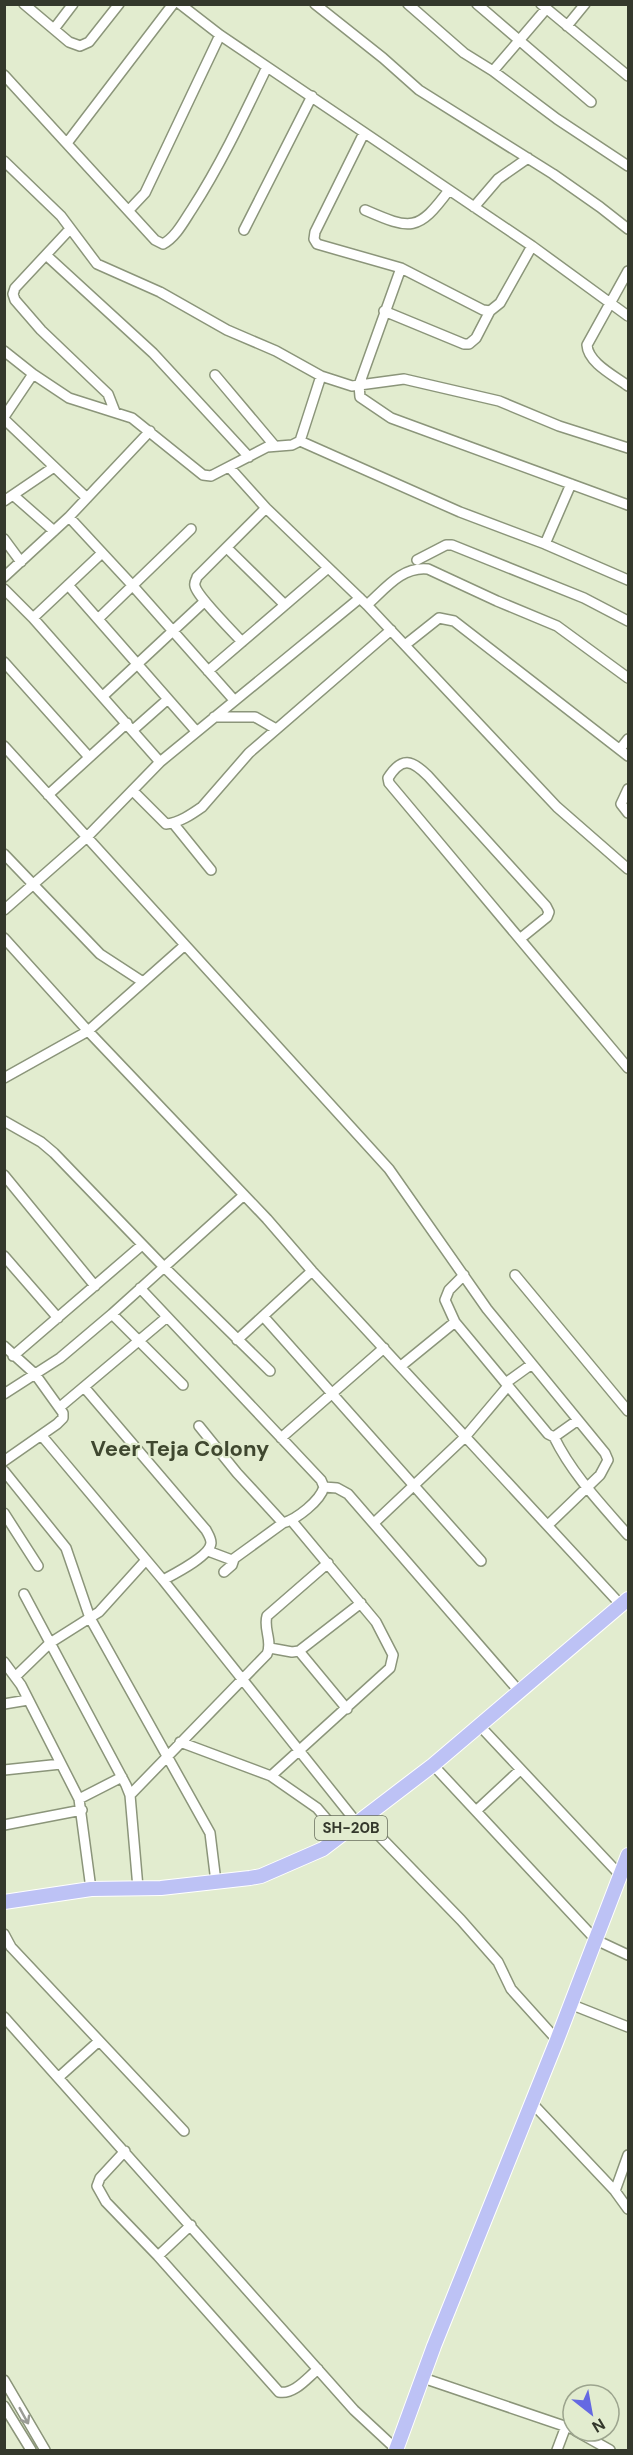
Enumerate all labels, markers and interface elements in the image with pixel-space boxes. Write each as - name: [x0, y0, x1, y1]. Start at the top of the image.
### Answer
- district label: Veer Teja Colony: [91, 1434, 269, 1463]
- road number: SH-20B: [315, 1816, 387, 1840]
- north arrow: [561, 2383, 621, 2443]
- one-way arrow: [19, 2407, 31, 2424]
- text: N: [588, 2413, 609, 2437]

